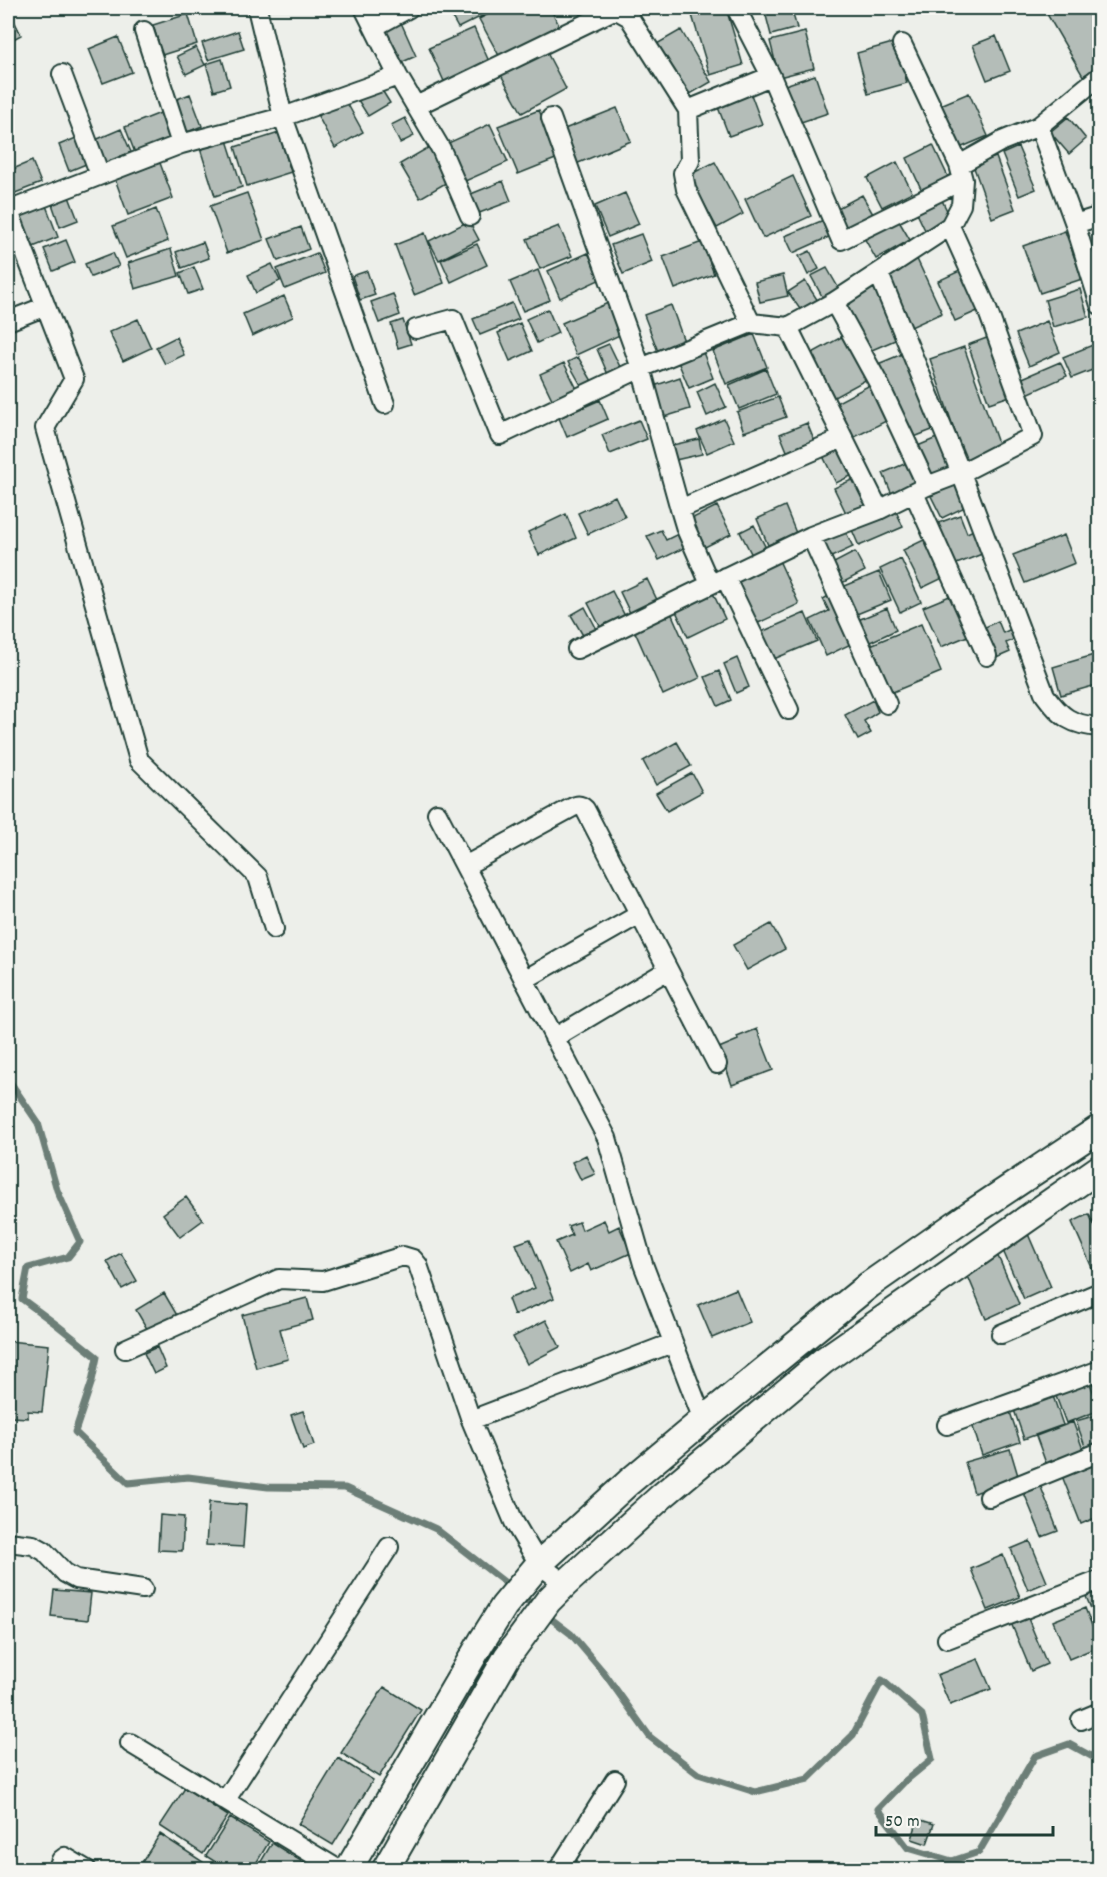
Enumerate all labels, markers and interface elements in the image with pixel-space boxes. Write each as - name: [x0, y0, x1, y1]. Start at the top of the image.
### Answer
- scale bar: [876, 1799, 1053, 1837]
- text: 50 m: [885, 1810, 920, 1835]

